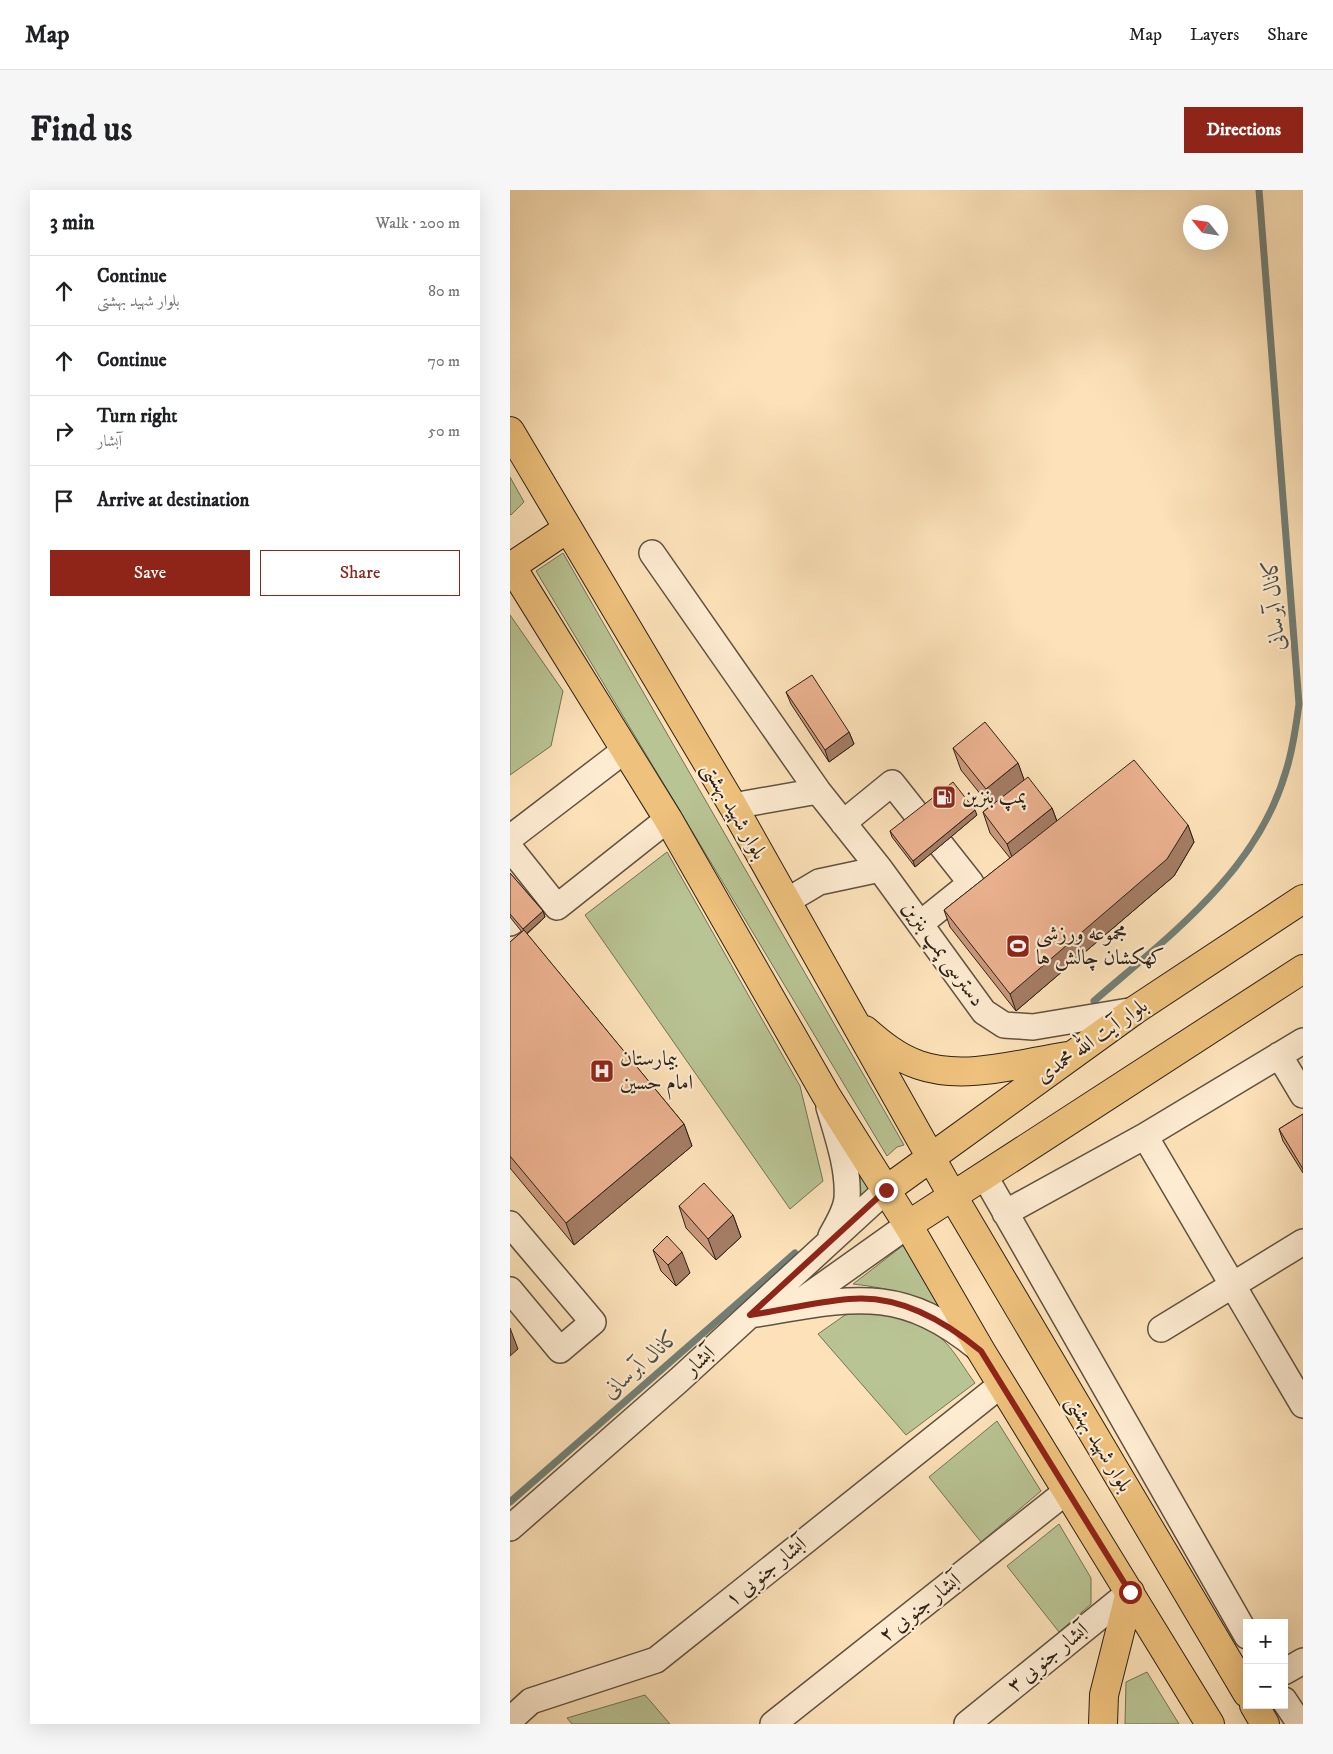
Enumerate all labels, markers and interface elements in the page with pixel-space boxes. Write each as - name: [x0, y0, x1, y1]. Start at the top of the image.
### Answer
- text: Map: [25, 20, 69, 50]
- text: Map: [1129, 24, 1162, 46]
- text: Layers: [1190, 24, 1239, 46]
- text: Share: [1267, 24, 1308, 46]
- button: Directions: [1184, 107, 1303, 153]
- text: Find us: [30, 108, 132, 152]
- north arrow: [1183, 205, 1228, 250]
- text: 3 min: [50, 210, 95, 236]
- text: Walk · 200 m: [376, 213, 460, 233]
- text: Continue: [97, 265, 167, 288]
- icon: ahead: [50, 277, 78, 305]
- text: 80 m: [428, 281, 460, 301]
- text: بلوار شهید بهشتی: [97, 291, 179, 311]
- icon: ahead: [50, 347, 78, 375]
- text: Continue: [97, 349, 167, 372]
- text: 70 m: [428, 351, 460, 371]
- text: Turn right: [97, 405, 177, 428]
- icon: right: [50, 417, 78, 445]
- text: 50 m: [428, 421, 460, 441]
- text: آبشار: [97, 431, 122, 451]
- icon: arrive: [50, 487, 78, 515]
- text: Arrive at destination: [97, 489, 249, 512]
- button: Save: [50, 550, 250, 596]
- button: Share: [260, 550, 460, 596]
- water label: کانال آبرسانی: [1255, 556, 1292, 652]
- street label: بلوار شهید بهشتی: [695, 758, 772, 865]
- fuel station icon: پمپ بنزین: [931, 784, 957, 810]
- place label: پمپ بنزین: [962, 784, 1027, 812]
- street label: دسترسی پمپ بنزین: [894, 896, 990, 1013]
- place label: مجموعه ورزشی کهکشان چالش ها: [1036, 921, 1165, 971]
- sports icon: مجموعه ورزشی کهکشان چالش ها: [1005, 933, 1031, 959]
- street label: بلوار آیت الله محمدی: [1028, 989, 1153, 1089]
- place label: بیمارستان امام حسین: [620, 1046, 693, 1100]
- hospital icon: بیمارستان امام حسین: [589, 1058, 615, 1084]
- route end: [875, 1179, 898, 1202]
- water label: کانال آبرسانی: [596, 1322, 685, 1405]
- street label: آبشار: [677, 1338, 723, 1383]
- street label: بلوار شهید بهشتی: [1059, 1391, 1138, 1498]
- street label: آبشار جنوبی ۱: [719, 1529, 814, 1613]
- street label: آبشار جنوبی ۲: [873, 1566, 969, 1649]
- route start: [1119, 1581, 1142, 1604]
- street label: آبشار جنوبی ۳: [1001, 1615, 1096, 1699]
- map controls: [1243, 1619, 1288, 1709]
- button: +: [1243, 1619, 1288, 1664]
- button: −: [1243, 1664, 1288, 1709]

